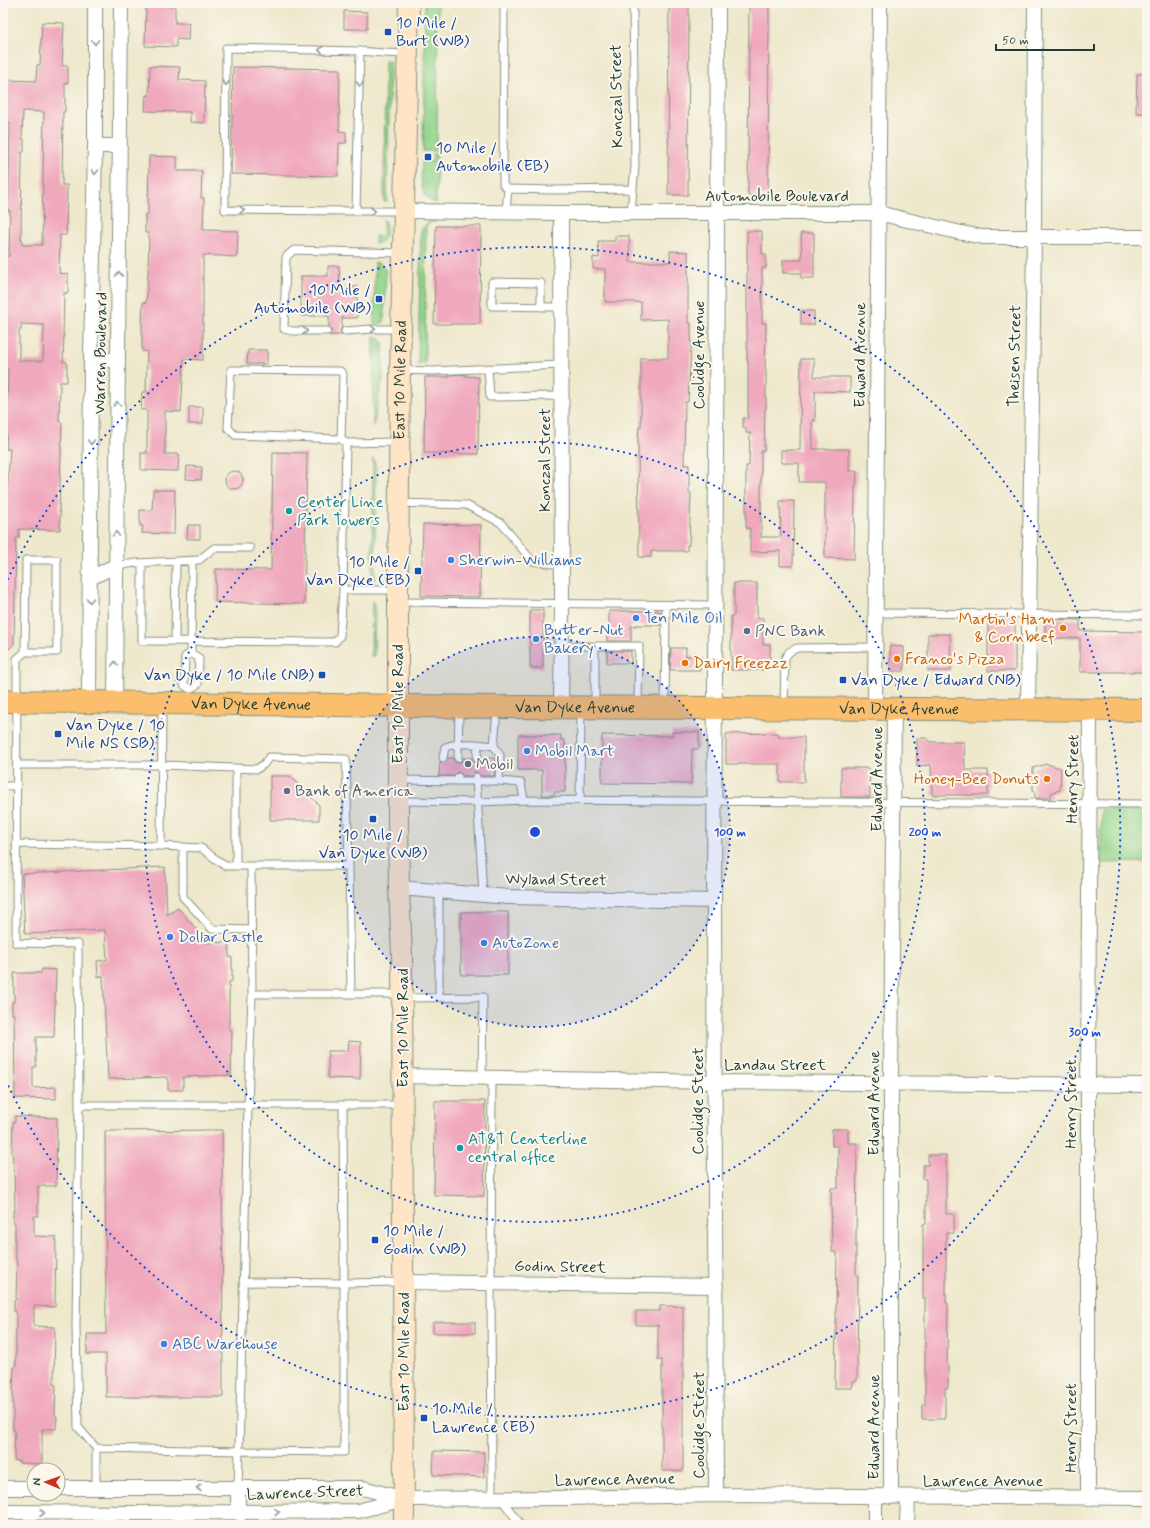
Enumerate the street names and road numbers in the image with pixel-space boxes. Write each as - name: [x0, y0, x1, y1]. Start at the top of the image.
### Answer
- street label: Konczal Street: [606, 43, 628, 148]
- street label: Automobile Boulevard: [705, 186, 849, 207]
- street label: Warren Boulevard: [89, 292, 113, 414]
- street label: Coolidge Avenue: [689, 301, 711, 409]
- street label: Edward Avenue: [850, 302, 871, 408]
- street label: Theisen Street: [1004, 304, 1026, 407]
- street label: East 10 Mile Road: [389, 320, 412, 440]
- street label: Konczal Street: [535, 408, 556, 512]
- street label: East 10 Mile Road: [388, 644, 409, 764]
- street label: Van Dyke Avenue: [191, 693, 311, 715]
- street label: Van Dyke Avenue: [515, 697, 635, 718]
- street label: Van Dyke Avenue: [839, 698, 959, 720]
- street label: Edward Avenue: [867, 726, 888, 832]
- street label: Henry Street: [1062, 734, 1084, 824]
- street label: Wyland Street: [505, 869, 607, 891]
- street label: East 10 Mile Road: [393, 968, 414, 1088]
- street label: Coolidge Street: [688, 1047, 710, 1155]
- street label: Edward Avenue: [864, 1050, 885, 1156]
- street label: Landau Street: [724, 1055, 827, 1076]
- street label: Henry Street: [1061, 1059, 1082, 1149]
- street label: Godin Street: [514, 1256, 607, 1278]
- street label: East 10 Mile Road: [394, 1292, 415, 1412]
- street label: Coolidge Street: [689, 1371, 711, 1479]
- street label: Edward Avenue: [864, 1374, 885, 1480]
- street label: Henry Street: [1061, 1383, 1082, 1473]
- street label: Lawrence Avenue: [555, 1468, 676, 1492]
- street label: Lawrence Avenue: [923, 1471, 1043, 1492]
- street label: Lawrence Street: [246, 1480, 364, 1506]

